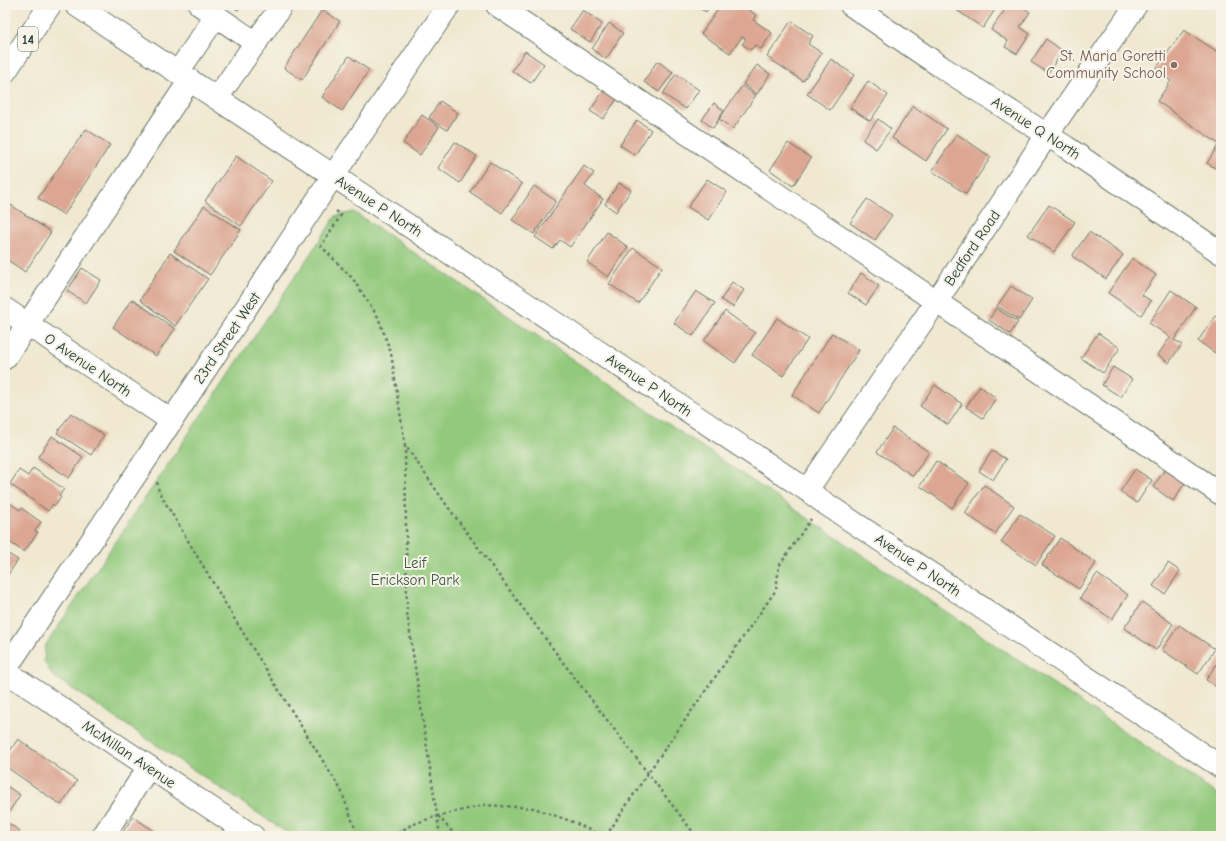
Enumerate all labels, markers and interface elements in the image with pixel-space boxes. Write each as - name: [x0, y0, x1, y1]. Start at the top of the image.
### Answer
- road number: 14: [18, 27, 38, 51]
- place label: St. Maria Goretti Community School: [1046, 47, 1166, 82]
- marker: St. Maria Goretti Community School: [1169, 60, 1179, 70]
- street label: Avenue Q North: [988, 93, 1084, 163]
- street label: Avenue P North: [332, 171, 426, 241]
- street label: Bedford Road: [940, 207, 1004, 289]
- street label: 23rd Street West: [190, 288, 265, 387]
- street label: O Avenue North: [41, 329, 135, 401]
- street label: Avenue P North: [602, 350, 696, 420]
- street label: Avenue P North: [871, 530, 965, 600]
- park label: Leif Erickson Park: [370, 554, 460, 589]
- street label: McMillan Avenue: [79, 716, 180, 792]

